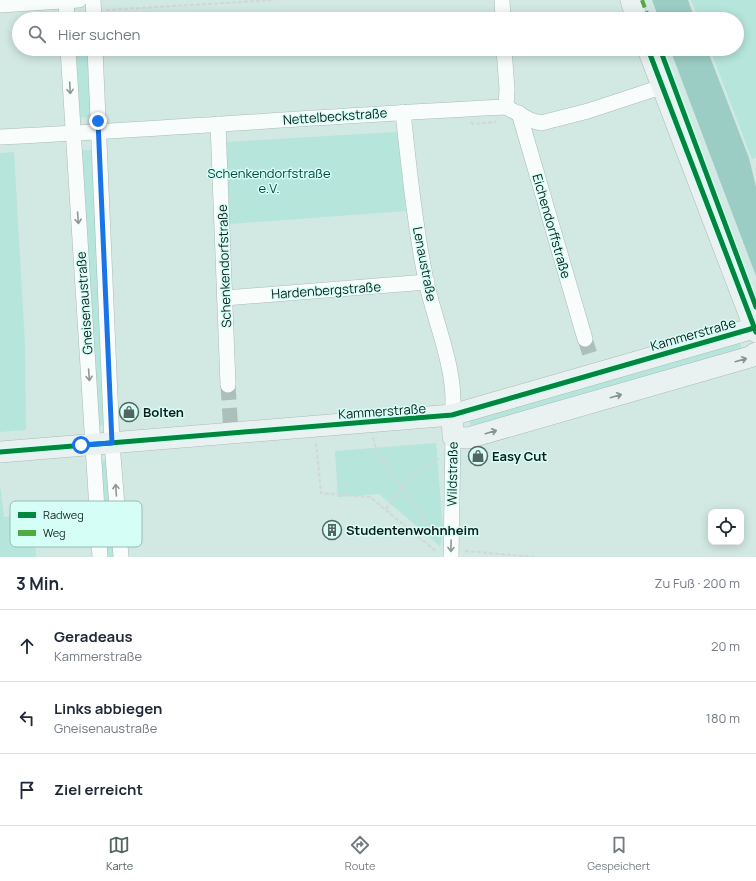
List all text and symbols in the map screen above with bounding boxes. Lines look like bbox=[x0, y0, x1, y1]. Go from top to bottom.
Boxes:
search box bbox=[12, 12, 744, 56]
icon: search bbox=[26, 23, 48, 45]
text: Hier suchen bbox=[58, 24, 140, 45]
one-way arrow bbox=[66, 81, 74, 94]
street label: Nettelbeckstraße bbox=[282, 103, 388, 129]
route end bbox=[89, 112, 107, 130]
park label: Schenkendorfstraße e.V. bbox=[207, 164, 331, 197]
street label: Eichendorffstraße bbox=[528, 172, 576, 281]
street label: Schenkendorfstraße bbox=[213, 204, 235, 328]
one-way arrow bbox=[75, 211, 82, 224]
street label: Lenaustraße bbox=[409, 225, 441, 303]
street label: Gneisenaustraße bbox=[71, 250, 97, 355]
street label: Hardenbergstraße bbox=[271, 277, 382, 303]
street label: Kammerstraße bbox=[648, 313, 738, 355]
one-way arrow bbox=[734, 356, 747, 363]
one-way arrow bbox=[85, 368, 92, 381]
one-way arrow bbox=[609, 392, 622, 399]
street label: Kammerstraße bbox=[337, 399, 427, 423]
shop icon: Bolten bbox=[118, 401, 140, 423]
place label: Bolten bbox=[143, 403, 184, 421]
one-way arrow bbox=[484, 427, 497, 435]
route start bbox=[72, 436, 90, 454]
street label: Wildstraße bbox=[442, 441, 462, 507]
shop icon: Easy Cut bbox=[467, 445, 489, 467]
place label: Easy Cut bbox=[492, 447, 547, 465]
one-way arrow bbox=[112, 484, 119, 497]
legend bbox=[10, 501, 142, 547]
text: Radweg bbox=[43, 507, 84, 522]
map controls bbox=[708, 509, 744, 545]
button: locate bbox=[708, 509, 744, 545]
building icon: Studentenwohnheim bbox=[321, 519, 343, 541]
place label: Studentenwohnheim bbox=[346, 521, 479, 539]
text: Weg bbox=[43, 525, 66, 540]
one-way arrow bbox=[447, 539, 455, 552]
text: 3 Min. bbox=[16, 572, 64, 595]
text: Zu Fuß · 200 m bbox=[655, 574, 740, 592]
text: Geradeaus bbox=[54, 626, 133, 647]
icon: ahead bbox=[16, 635, 38, 657]
text: 20 m bbox=[711, 637, 740, 655]
text: Kammerstraße bbox=[54, 647, 142, 665]
text: Links abbiegen bbox=[54, 698, 162, 719]
icon: left bbox=[16, 707, 38, 729]
text: 180 m bbox=[706, 709, 740, 727]
text: Gneisenaustraße bbox=[54, 719, 157, 737]
icon: arrive bbox=[16, 779, 38, 801]
text: Ziel erreicht bbox=[54, 779, 143, 800]
tab: Karte bbox=[106, 834, 133, 873]
tab: Route bbox=[345, 834, 375, 873]
tab: Gespeichert bbox=[587, 834, 650, 873]

